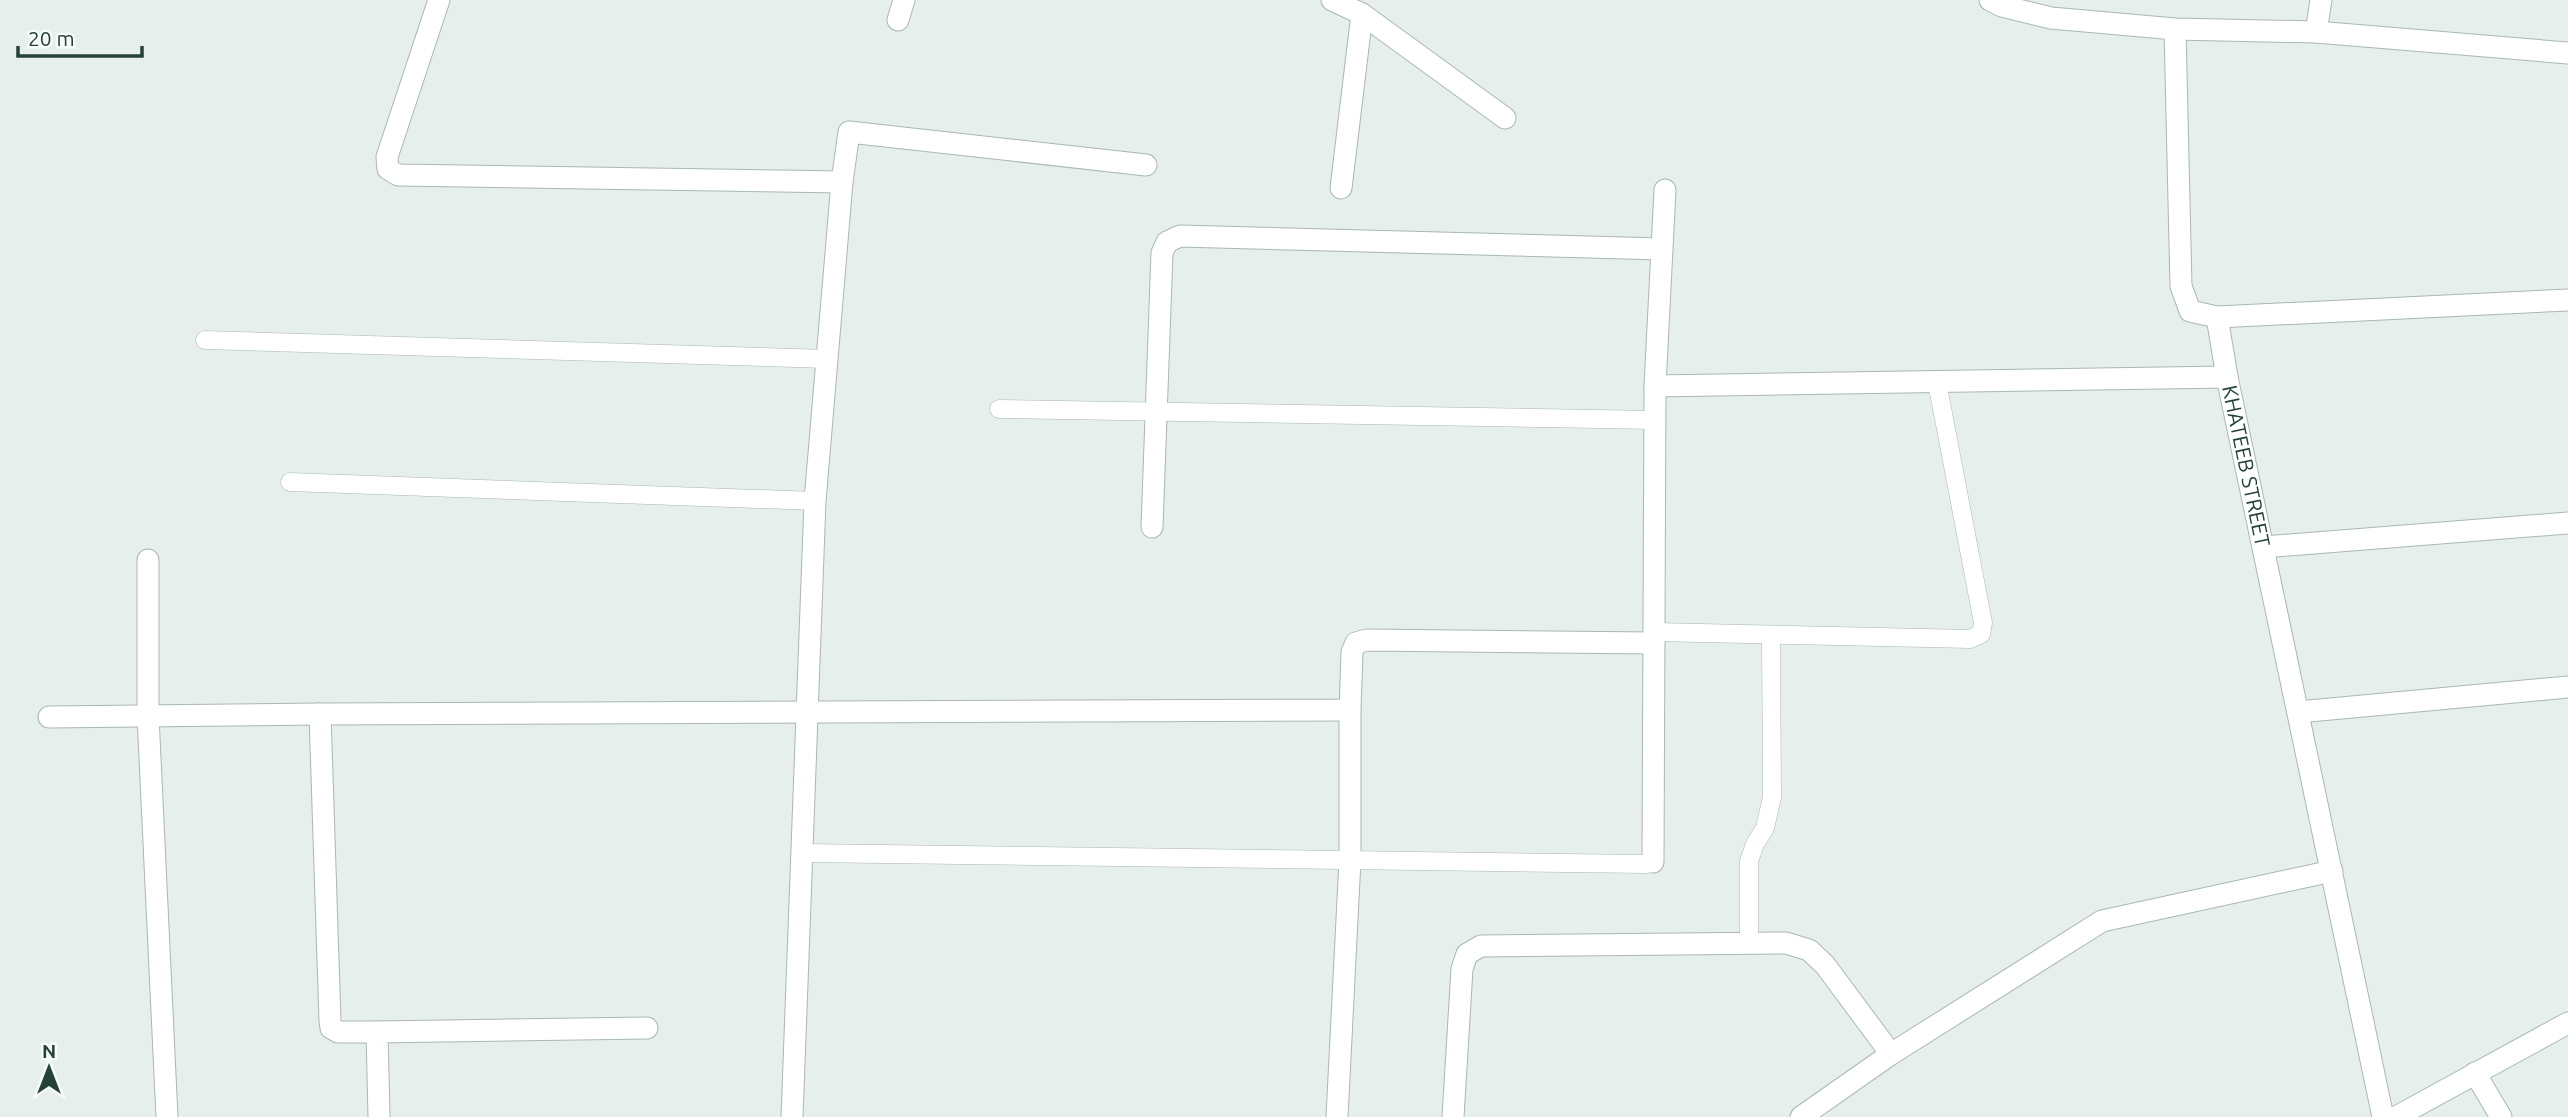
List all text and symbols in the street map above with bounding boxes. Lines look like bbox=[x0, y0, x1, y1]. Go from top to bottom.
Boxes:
scale bar bbox=[18, 14, 142, 58]
text: 20 m bbox=[28, 26, 75, 50]
street label: KHATEEB STREET bbox=[2218, 383, 2275, 549]
north arrow bbox=[14, 1033, 84, 1103]
text: N bbox=[42, 1040, 56, 1062]

